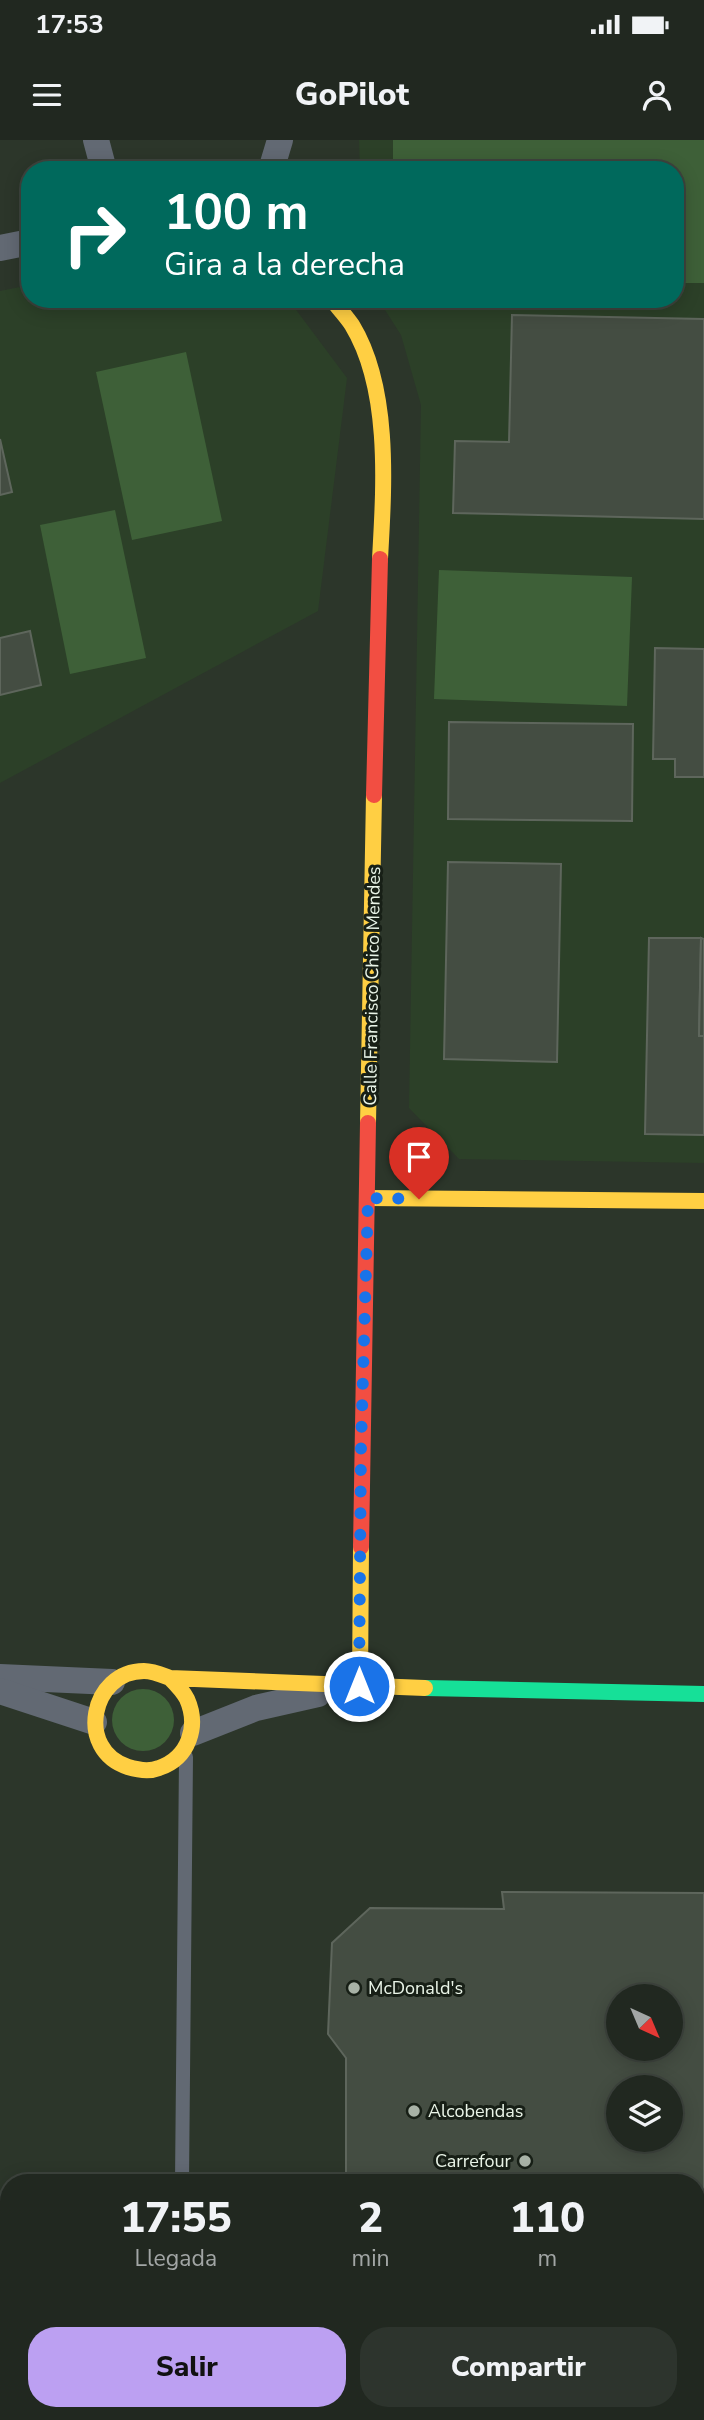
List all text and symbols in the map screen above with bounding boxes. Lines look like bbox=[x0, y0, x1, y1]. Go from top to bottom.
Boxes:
text: 17:53 bbox=[35, 7, 104, 42]
text: GoPilot bbox=[295, 73, 409, 116]
icon: menu bbox=[28, 76, 66, 114]
icon: person bbox=[638, 76, 676, 114]
text: 100 m bbox=[164, 179, 308, 246]
icon: right bbox=[49, 189, 140, 280]
text: Gira a la derecha bbox=[164, 243, 405, 286]
street label: Calle Francisco Chico Mendes bbox=[358, 866, 386, 1106]
pin bbox=[389, 1127, 449, 1199]
icon: arrive bbox=[400, 1138, 438, 1176]
position arrow bbox=[322, 1649, 396, 1723]
place label: McDonald's bbox=[368, 1976, 463, 2000]
marker: McDonald's bbox=[346, 1980, 362, 1996]
north arrow bbox=[606, 1984, 682, 2062]
map controls bbox=[606, 1984, 683, 2152]
button: layers bbox=[606, 2075, 683, 2152]
place label: Alcobendas bbox=[428, 2099, 524, 2123]
marker: Alcobendas bbox=[406, 2103, 422, 2119]
place label: Carrefour bbox=[435, 2149, 512, 2173]
marker: Carrefour bbox=[517, 2153, 533, 2169]
text: 17:55 bbox=[120, 2190, 232, 2247]
text: 2 bbox=[358, 2190, 383, 2247]
text: 110 bbox=[510, 2190, 585, 2247]
text: Llegada bbox=[134, 2243, 217, 2274]
text: min bbox=[352, 2243, 390, 2274]
text: m bbox=[537, 2243, 557, 2274]
button: Salir bbox=[28, 2327, 346, 2407]
button: Compartir bbox=[360, 2327, 677, 2407]

